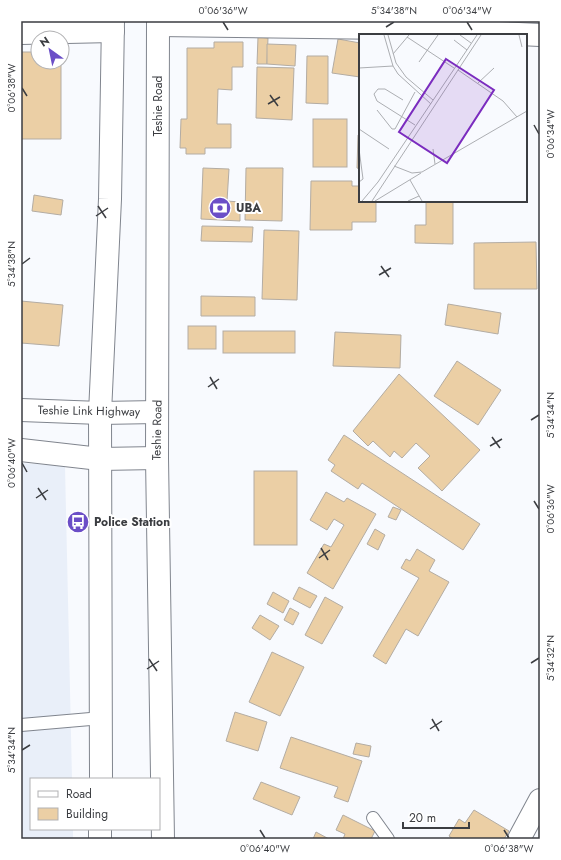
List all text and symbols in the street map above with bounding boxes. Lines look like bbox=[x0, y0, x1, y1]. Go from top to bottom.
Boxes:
text: 0°06'36"W bbox=[198, 3, 248, 18]
text: 5°34'38"N bbox=[371, 3, 417, 18]
text: 0°06'34"W bbox=[442, 3, 492, 18]
north arrow bbox=[30, 30, 70, 70]
text: N bbox=[37, 33, 53, 51]
inset map bbox=[359, 34, 527, 202]
text: 0°06'38"W bbox=[4, 63, 19, 112]
street label: Teshie Road bbox=[149, 76, 167, 136]
text: 0°06'34"W bbox=[543, 109, 558, 159]
bank icon: UBA bbox=[207, 195, 233, 221]
place label: UBA bbox=[236, 199, 261, 217]
text: 5°34'38"N bbox=[4, 241, 19, 287]
text: 5°34'34"N bbox=[543, 392, 558, 438]
street label: Teshie Road bbox=[147, 400, 167, 460]
street label: Teshie Link Highway bbox=[38, 401, 141, 421]
text: 0°06'40"W bbox=[4, 438, 19, 488]
text: 0°06'36"W bbox=[543, 484, 558, 534]
bus stop icon: Police Station bbox=[65, 509, 91, 535]
place label: Police Station bbox=[94, 513, 170, 531]
text: 5°34'32"N bbox=[543, 635, 558, 681]
text: 5°34'34"N bbox=[4, 727, 19, 773]
legend bbox=[30, 778, 160, 830]
text: Road bbox=[66, 785, 92, 803]
scale bar bbox=[403, 804, 469, 830]
text: Building bbox=[66, 805, 108, 823]
text: 20 m bbox=[409, 809, 436, 827]
text: 0°06'40"W bbox=[240, 841, 290, 856]
text: 0°06'38"W bbox=[485, 841, 534, 856]

